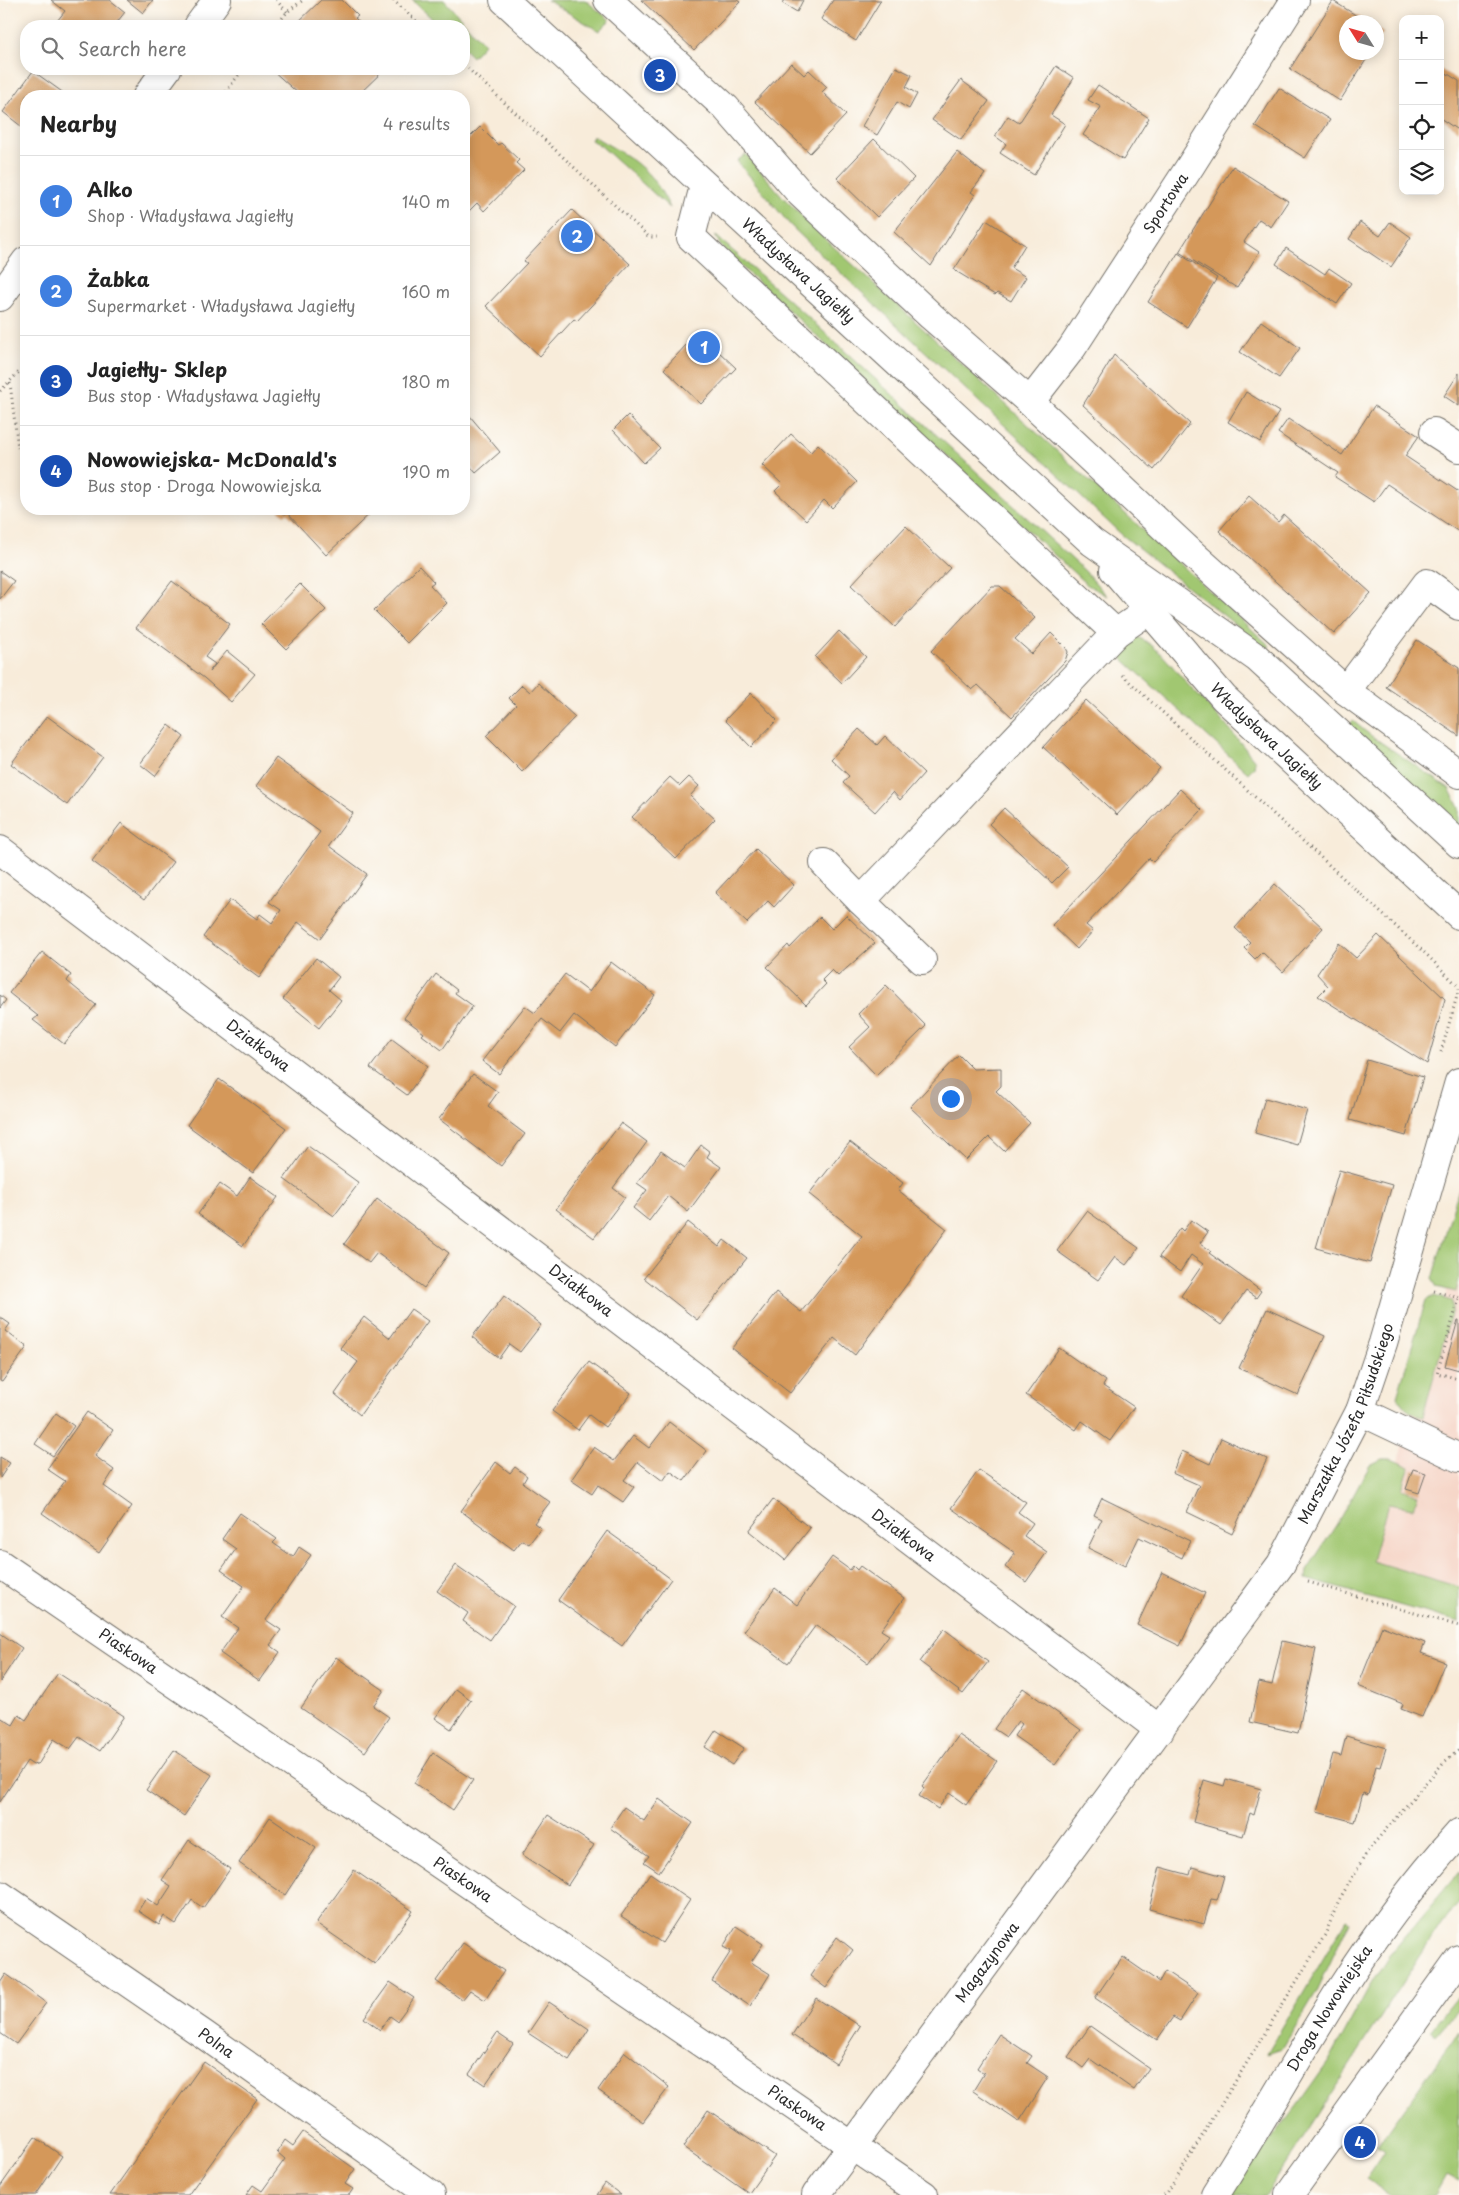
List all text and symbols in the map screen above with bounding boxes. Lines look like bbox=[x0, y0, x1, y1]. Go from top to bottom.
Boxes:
north arrow bbox=[1339, 15, 1384, 60]
map controls bbox=[1399, 15, 1444, 195]
button: + bbox=[1399, 15, 1444, 60]
search box bbox=[20, 20, 470, 75]
icon: search bbox=[38, 34, 66, 62]
text: Search here bbox=[78, 34, 187, 62]
pin: 3 bbox=[644, 56, 676, 94]
button: − bbox=[1399, 60, 1444, 105]
button: locate bbox=[1399, 105, 1444, 150]
text: Nearby bbox=[40, 107, 117, 139]
text: 4 results bbox=[383, 111, 450, 135]
button: layers bbox=[1399, 150, 1444, 195]
street label: Sportowa bbox=[1137, 167, 1193, 237]
text: Alko bbox=[87, 175, 133, 203]
text: 1 bbox=[52, 189, 60, 213]
text: 140 m bbox=[402, 189, 450, 213]
text: Shop · Władysława Jagiełły bbox=[87, 203, 294, 227]
street label: Władysława Jagiełły bbox=[737, 212, 861, 328]
pin: 2 bbox=[561, 217, 593, 255]
text: Żabka bbox=[87, 265, 150, 293]
text: 2 bbox=[50, 279, 62, 303]
text: 160 m bbox=[402, 279, 450, 303]
text: Supermarket · Władysława Jagiełły bbox=[87, 293, 356, 317]
pin: 1 bbox=[688, 328, 720, 366]
text: Jagiełły- Sklep bbox=[87, 355, 227, 383]
text: 3 bbox=[51, 369, 61, 393]
text: 180 m bbox=[402, 369, 450, 393]
text: Bus stop · Władysława Jagiełły bbox=[87, 383, 321, 407]
text: Nowowiejska- McDonald's bbox=[87, 445, 337, 473]
text: 4 bbox=[51, 459, 61, 483]
text: 190 m bbox=[402, 459, 450, 483]
text: Bus stop · Droga Nowowiejska bbox=[87, 473, 321, 497]
street label: Władysława Jagiełły bbox=[1206, 677, 1329, 794]
street label: Działkowa bbox=[222, 1013, 296, 1077]
your location bbox=[938, 1086, 964, 1112]
street label: Działkowa bbox=[545, 1258, 619, 1322]
street label: Marszałka Józefa Piłsudskiego bbox=[1291, 1320, 1398, 1528]
street label: Działkowa bbox=[867, 1502, 942, 1566]
street label: Piaskowa bbox=[95, 1622, 164, 1679]
street label: Piaskowa bbox=[429, 1850, 498, 1907]
street label: Magazynowa bbox=[949, 1916, 1024, 2007]
street label: Droga Nowowiejska bbox=[1280, 1939, 1377, 2075]
street label: Polna bbox=[194, 2021, 240, 2063]
street label: Piaskowa bbox=[763, 2078, 833, 2136]
pin: 4 bbox=[1344, 2123, 1376, 2161]

